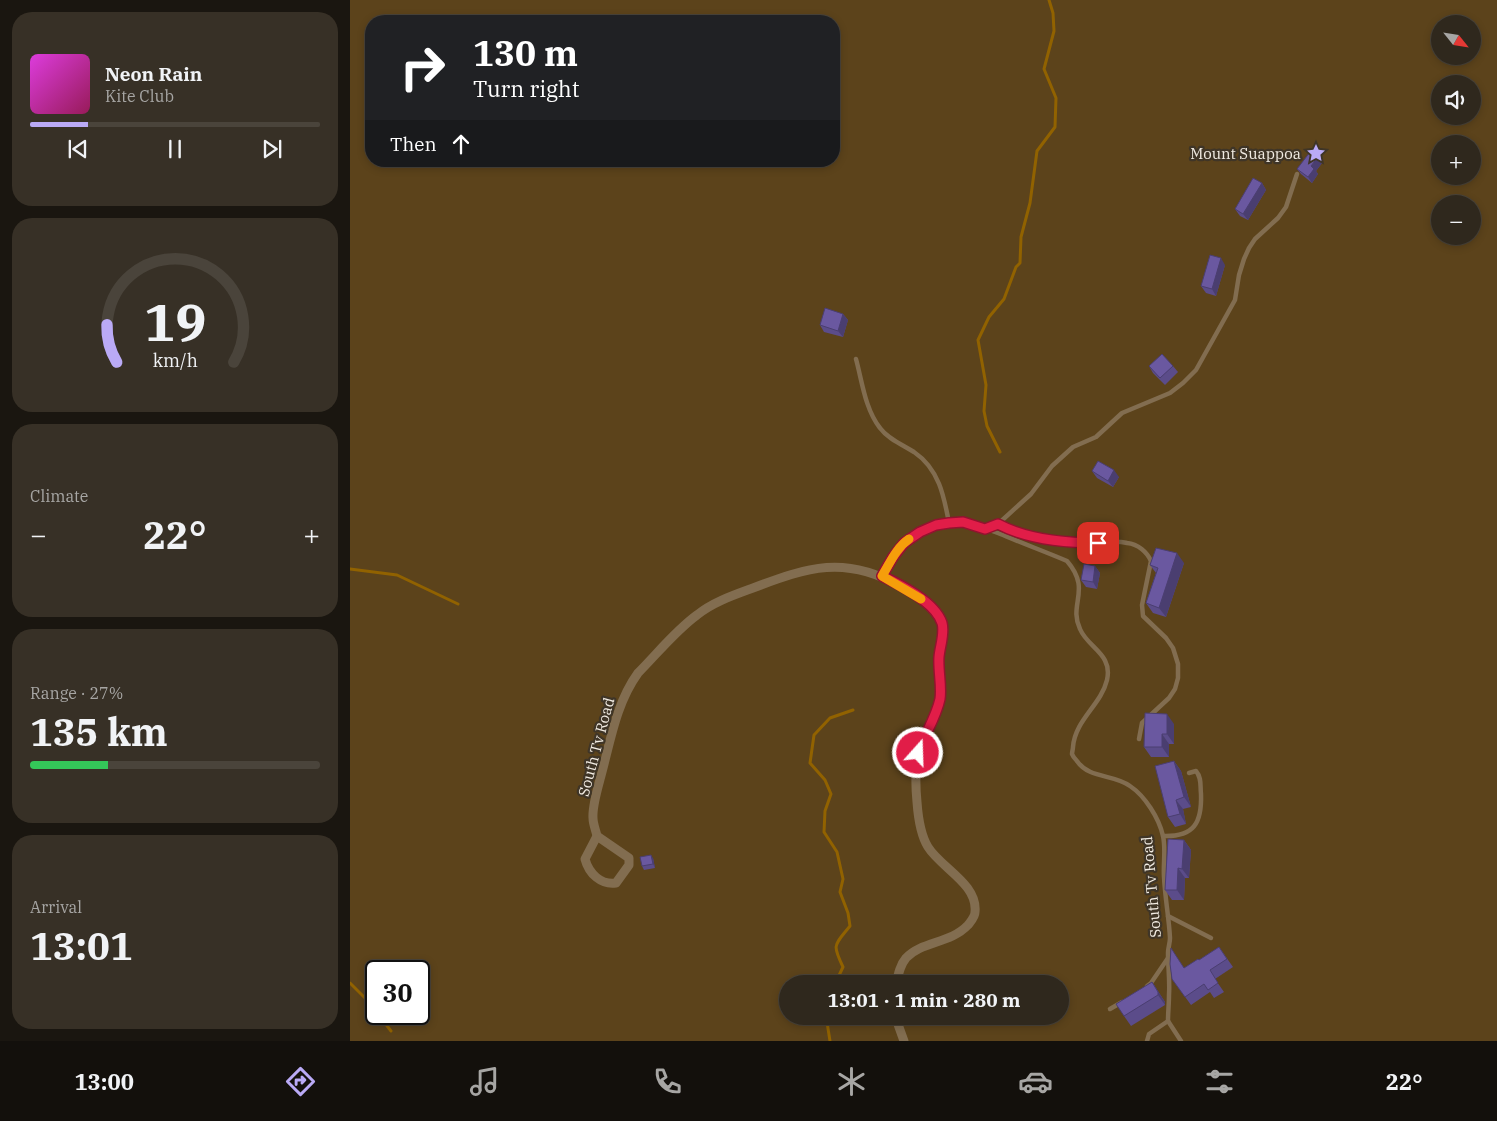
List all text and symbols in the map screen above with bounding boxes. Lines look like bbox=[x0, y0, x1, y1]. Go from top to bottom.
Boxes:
north arrow bbox=[1431, 15, 1481, 65]
map controls bbox=[1431, 15, 1481, 245]
text: 130 m bbox=[473, 30, 578, 76]
icon: right bbox=[390, 35, 455, 100]
text: Neon Rain bbox=[105, 62, 202, 86]
text: Turn right bbox=[473, 74, 580, 103]
button: sound bbox=[1431, 75, 1481, 125]
text: Kite Club bbox=[105, 86, 174, 106]
icon: ahead bbox=[447, 130, 475, 158]
text: Then bbox=[390, 132, 437, 156]
icon: previous bbox=[64, 135, 92, 163]
icon: pause bbox=[161, 135, 189, 163]
icon: next bbox=[258, 135, 286, 163]
button: + bbox=[1431, 135, 1481, 185]
place icon: Mount Suappoa bbox=[1305, 142, 1327, 164]
place label: Mount Suappoa bbox=[1190, 144, 1301, 163]
button: − bbox=[1431, 195, 1481, 245]
text: 19 bbox=[144, 288, 206, 355]
text: km/h bbox=[152, 349, 198, 372]
text: Climate bbox=[30, 486, 88, 506]
text: 22° bbox=[143, 510, 207, 559]
text: − bbox=[30, 516, 47, 553]
text: + bbox=[303, 516, 320, 553]
pin bbox=[1077, 522, 1119, 564]
icon: arrive bbox=[1084, 529, 1112, 557]
text: Range · 27% bbox=[30, 683, 123, 703]
street label: South Tv Road bbox=[574, 695, 618, 799]
text: 135 km bbox=[30, 707, 168, 756]
position arrow bbox=[891, 726, 943, 778]
street label: South Tv Road bbox=[1137, 835, 1165, 939]
text: Arrival bbox=[30, 897, 82, 917]
text: 13:01 bbox=[30, 921, 133, 970]
speed limit sign: 30 bbox=[365, 960, 430, 1025]
text: 13:01 · 1 min · 280 m bbox=[828, 988, 1020, 1012]
icon: directions bbox=[283, 1064, 318, 1099]
icon: music bbox=[467, 1064, 502, 1099]
icon: phone bbox=[650, 1064, 685, 1099]
icon: climate bbox=[834, 1064, 869, 1099]
icon: car bbox=[1018, 1064, 1053, 1099]
icon: filters bbox=[1202, 1064, 1237, 1099]
text: 13:00 bbox=[74, 1067, 134, 1096]
text: 22° bbox=[1386, 1067, 1423, 1096]

